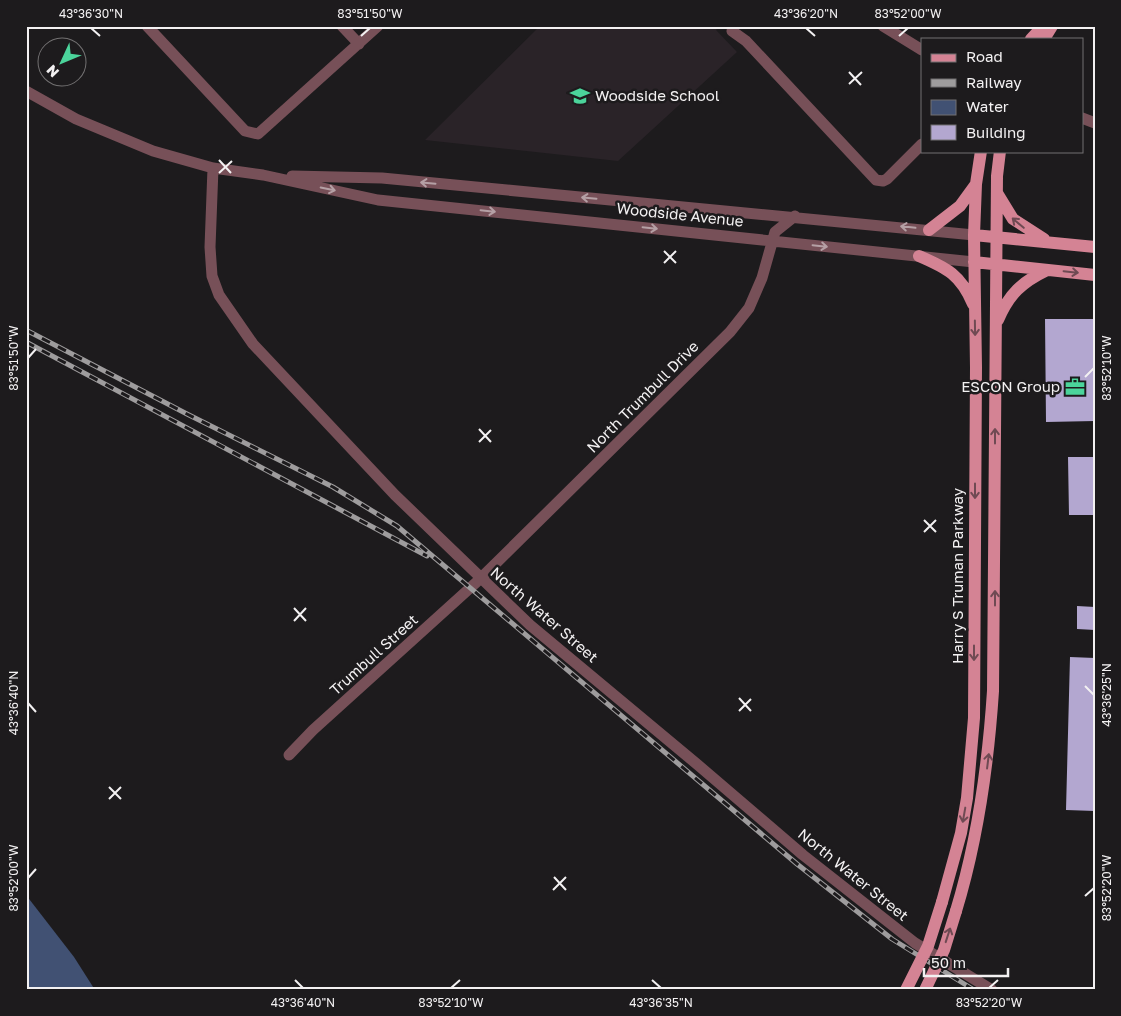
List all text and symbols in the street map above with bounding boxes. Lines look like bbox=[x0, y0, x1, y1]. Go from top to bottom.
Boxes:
text: 43°36'30"N bbox=[59, 6, 123, 21]
text: 83°51'50"W bbox=[337, 6, 403, 21]
text: 43°36'20"N bbox=[774, 6, 838, 21]
text: 83°52'00"W bbox=[875, 6, 942, 21]
north arrow bbox=[38, 38, 88, 88]
legend bbox=[921, 38, 1084, 152]
text: Road bbox=[966, 47, 1003, 65]
text: N bbox=[42, 62, 62, 81]
text: Railway bbox=[966, 73, 1022, 91]
school or university icon: Woodside School bbox=[569, 85, 591, 107]
place label: Woodside School bbox=[595, 86, 720, 104]
text: Water bbox=[966, 97, 1009, 115]
text: Building bbox=[966, 123, 1026, 141]
one-way arrow bbox=[420, 178, 436, 187]
one-way arrow bbox=[319, 185, 335, 194]
one-way arrow bbox=[582, 193, 598, 203]
street label: Woodside Avenue bbox=[616, 198, 745, 230]
one-way arrow bbox=[480, 206, 496, 215]
one-way arrow bbox=[1012, 217, 1025, 228]
one-way arrow bbox=[900, 222, 916, 232]
one-way arrow bbox=[642, 223, 658, 233]
one-way arrow bbox=[812, 241, 828, 251]
one-way arrow bbox=[1063, 267, 1079, 277]
one-way arrow bbox=[970, 320, 980, 336]
text: 83°51'50"W bbox=[6, 325, 21, 391]
text: 83°52'10"W bbox=[1099, 335, 1114, 401]
street label: North Trumbull Drive bbox=[583, 337, 702, 456]
office icon: ESCON Group bbox=[1064, 376, 1086, 398]
place label: ESCON Group bbox=[961, 377, 1060, 395]
one-way arrow bbox=[990, 428, 1000, 444]
one-way arrow bbox=[970, 482, 980, 499]
street label: Harry S Truman Parkway bbox=[948, 487, 966, 664]
street label: North Water Street bbox=[487, 563, 602, 666]
one-way arrow bbox=[990, 591, 1000, 607]
street label: Trumbull Street bbox=[326, 610, 421, 698]
one-way arrow bbox=[969, 645, 979, 661]
text: 43°36'25"N bbox=[1099, 663, 1114, 727]
text: 43°36'40"N bbox=[6, 671, 21, 735]
one-way arrow bbox=[983, 753, 993, 769]
one-way arrow bbox=[959, 807, 969, 823]
street label: North Water Street bbox=[795, 824, 912, 924]
text: 83°52'00"W bbox=[6, 844, 21, 911]
text: 83°52'20"W bbox=[1099, 854, 1114, 921]
one-way arrow bbox=[944, 927, 954, 943]
scale bar bbox=[924, 946, 1007, 978]
text: 50 m bbox=[931, 953, 966, 971]
text: 43°36'40"N bbox=[271, 995, 335, 1010]
text: 83°52'10"W bbox=[418, 995, 484, 1010]
text: 43°36'35"N bbox=[629, 995, 693, 1010]
text: 83°52'20"W bbox=[956, 995, 1023, 1010]

